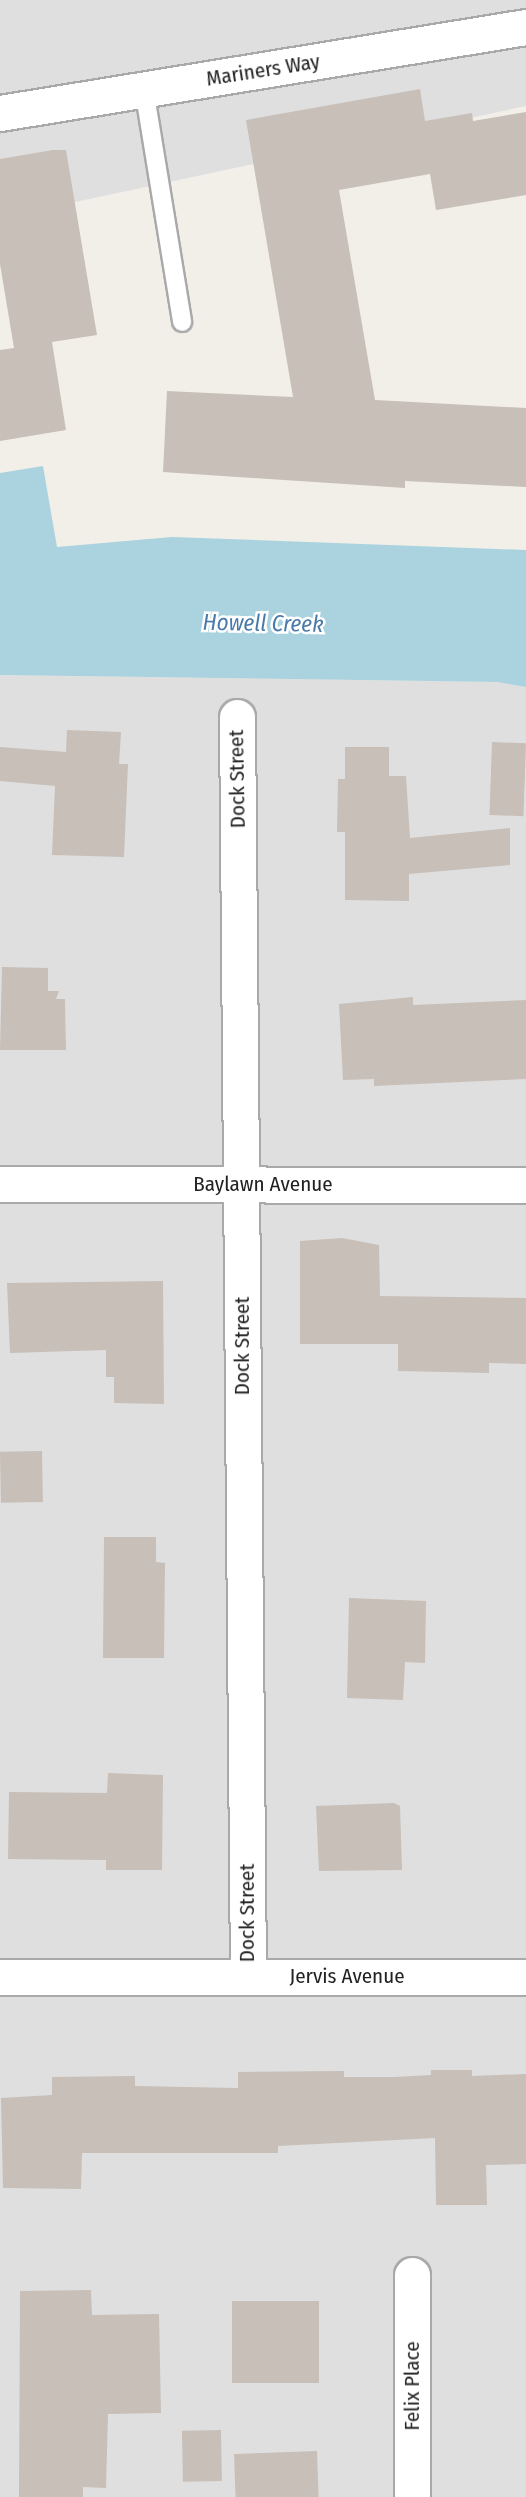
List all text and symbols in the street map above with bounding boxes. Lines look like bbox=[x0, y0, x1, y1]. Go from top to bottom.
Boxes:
street label: Mariners Way bbox=[204, 49, 322, 91]
water label: Howell Creek bbox=[202, 608, 324, 638]
street label: Dock Street bbox=[224, 729, 250, 829]
street label: Baylawn Avenue bbox=[193, 1171, 333, 1197]
street label: Dock Street bbox=[229, 1297, 255, 1395]
street label: Dock Street bbox=[234, 1864, 260, 1962]
street label: Jervis Avenue bbox=[289, 1963, 405, 1989]
street label: Felix Place bbox=[399, 2341, 425, 2431]

